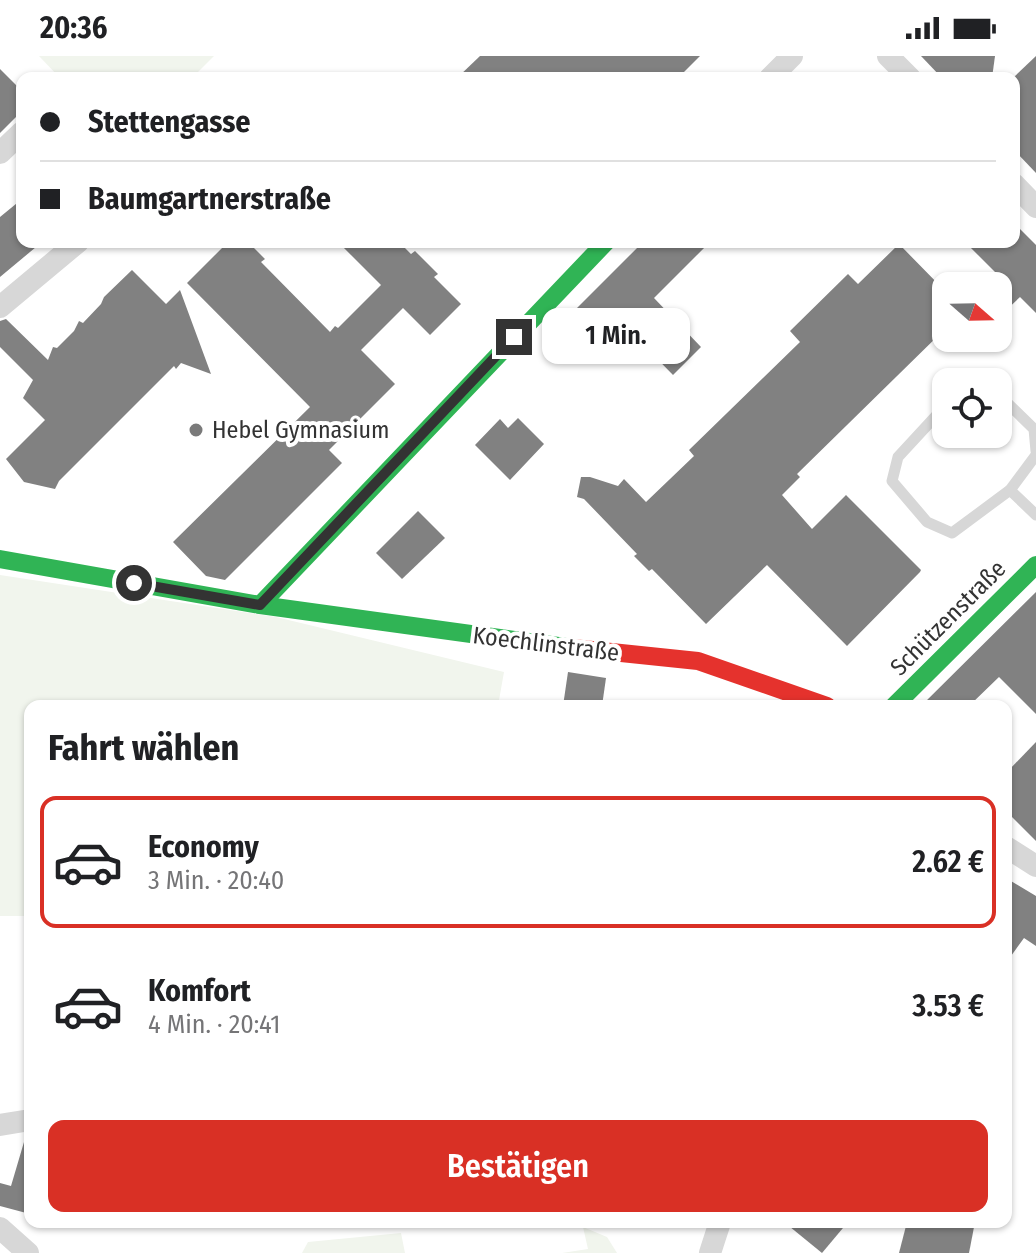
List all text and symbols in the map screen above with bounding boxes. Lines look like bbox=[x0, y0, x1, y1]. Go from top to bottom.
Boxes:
text: 20:36 bbox=[40, 10, 108, 46]
text: Stettengasse bbox=[88, 104, 251, 140]
text: Baumgartnerstraße bbox=[88, 181, 331, 217]
north arrow bbox=[932, 272, 1012, 352]
map controls bbox=[932, 272, 1012, 448]
callout: 1 Min. bbox=[542, 309, 690, 365]
route end bbox=[496, 319, 532, 355]
text: 1 Min. bbox=[585, 320, 647, 351]
button: locate bbox=[932, 368, 1012, 448]
place label: Hebel Gymnasium bbox=[212, 416, 389, 444]
marker: Hebel Gymnasium bbox=[187, 421, 205, 439]
street label: Schützenstraße bbox=[885, 555, 1011, 681]
route start bbox=[116, 565, 152, 601]
street label: Koechlinstraße bbox=[471, 621, 621, 667]
text: Fahrt wählen bbox=[48, 726, 239, 770]
icon: car bbox=[52, 826, 124, 898]
text: Economy bbox=[148, 829, 259, 865]
text: 2.62 € bbox=[912, 844, 984, 880]
text: 3 Min. · 20:40 bbox=[148, 865, 284, 896]
icon: car bbox=[52, 970, 124, 1042]
text: Komfort bbox=[148, 973, 251, 1009]
text: 3.53 € bbox=[912, 988, 984, 1024]
text: 4 Min. · 20:41 bbox=[148, 1009, 280, 1040]
button: Bestätigen bbox=[48, 1120, 988, 1212]

